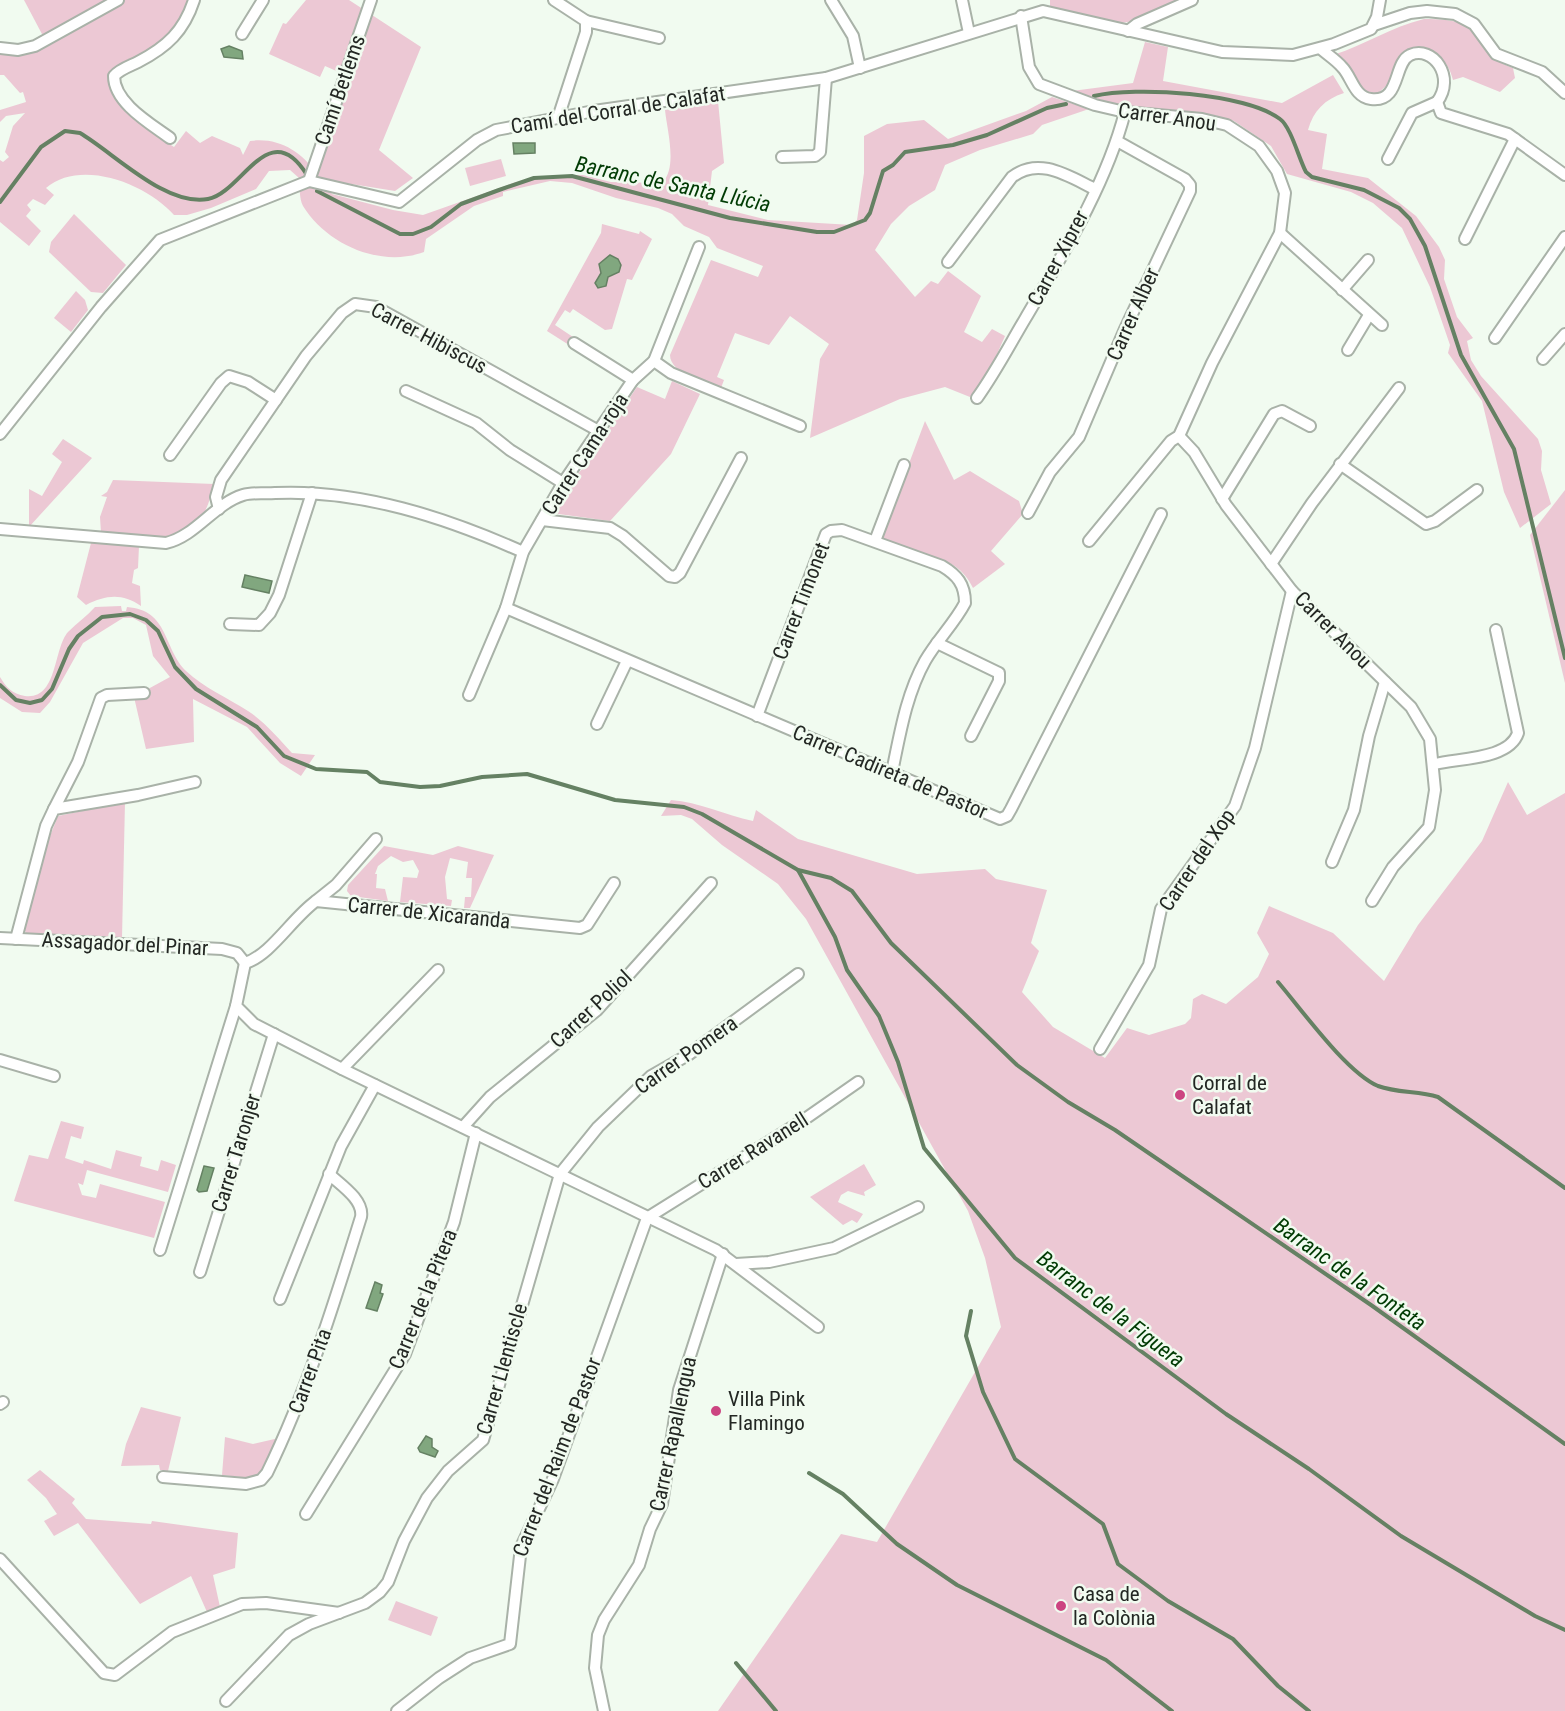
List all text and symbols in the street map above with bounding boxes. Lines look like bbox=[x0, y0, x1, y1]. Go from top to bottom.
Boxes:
street label: Camí Betlems bbox=[310, 32, 370, 148]
street label: Camí del Corral de Calafat bbox=[509, 81, 727, 139]
street label: Carrer Anou bbox=[1117, 98, 1217, 136]
water label: Barranc de Santa Llúcia bbox=[573, 151, 773, 217]
street label: Carrer Xiprer bbox=[1023, 206, 1093, 310]
street label: Carrer Alber bbox=[1102, 264, 1164, 364]
street label: Carrer Hibiscus bbox=[367, 297, 491, 379]
street label: Carrer Cama-roja bbox=[537, 389, 633, 519]
street label: Carrer Timonet bbox=[768, 539, 834, 663]
street label: Carrer Anou bbox=[1290, 587, 1376, 673]
street label: Carrer Cadireta de Pastor bbox=[789, 720, 991, 824]
street label: Carrer del Xop bbox=[1154, 804, 1240, 916]
street label: Carrer de Xicaranda bbox=[346, 893, 512, 933]
street label: Assagador del Pinar bbox=[41, 928, 209, 960]
street label: Carrer Poliol bbox=[545, 965, 637, 1053]
street label: Carrer Pomera bbox=[630, 1011, 742, 1099]
place label: Corral de Calafat bbox=[1192, 1071, 1267, 1119]
marker: Corral de Calafat bbox=[1173, 1088, 1187, 1102]
street label: Carrer Taronjer bbox=[207, 1091, 265, 1215]
street label: Carrer Ravanell bbox=[694, 1108, 812, 1194]
water label: Barranc de la Fonteta bbox=[1269, 1212, 1431, 1336]
street label: Carrer de la Pitera bbox=[384, 1225, 462, 1373]
water label: Barranc de la Figuera bbox=[1032, 1245, 1190, 1373]
street label: Carrer Llentiscle bbox=[472, 1300, 532, 1437]
street label: Carrer Pita bbox=[284, 1325, 336, 1417]
street label: Carrer del Raim de Pastor bbox=[508, 1354, 606, 1560]
street label: Carrer Rapallengua bbox=[645, 1354, 701, 1514]
place label: Villa Pink Flamingo bbox=[728, 1387, 806, 1435]
marker: Villa Pink Flamingo bbox=[709, 1404, 723, 1418]
place label: Casa de la Colònia bbox=[1073, 1582, 1156, 1630]
marker: Casa de la Colònia bbox=[1054, 1599, 1068, 1613]

